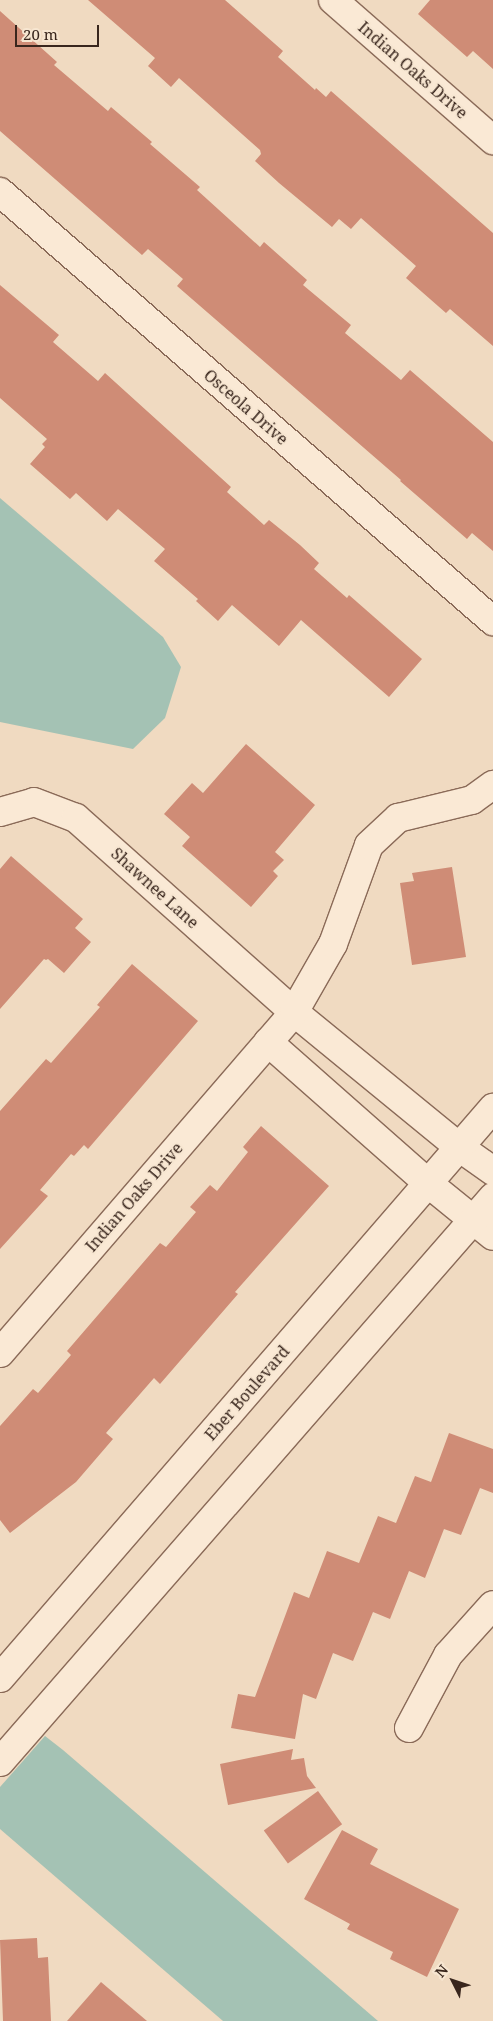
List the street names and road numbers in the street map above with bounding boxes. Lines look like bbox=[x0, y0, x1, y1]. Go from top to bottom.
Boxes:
street label: Indian Oaks Drive bbox=[354, 17, 472, 123]
street label: Osceola Drive bbox=[200, 365, 292, 449]
street label: Shawnee Lane bbox=[107, 844, 203, 932]
street label: Indian Oaks Drive bbox=[81, 1138, 187, 1256]
street label: Eber Boulevard bbox=[201, 1342, 293, 1444]

